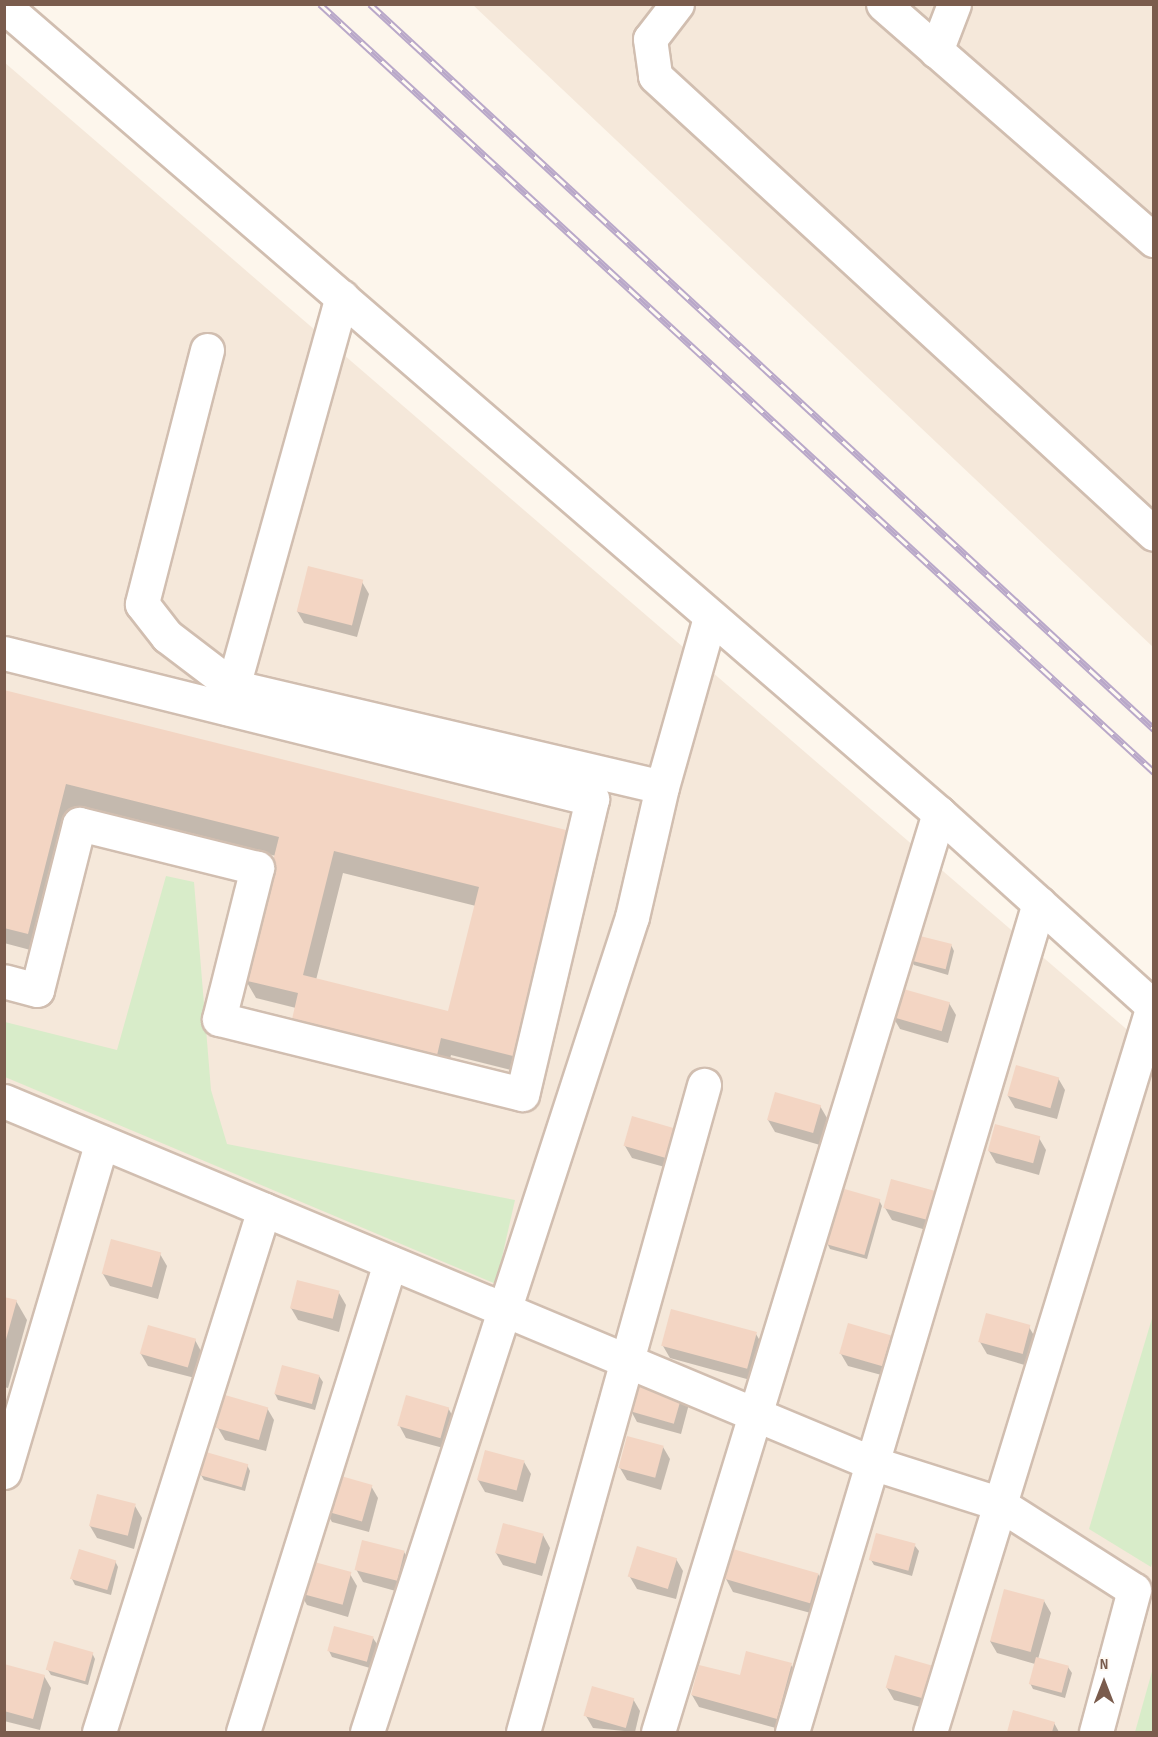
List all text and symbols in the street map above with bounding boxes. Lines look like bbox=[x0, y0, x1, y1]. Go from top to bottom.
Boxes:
north arrow bbox=[1074, 1653, 1134, 1713]
text: N bbox=[1100, 1655, 1108, 1674]

